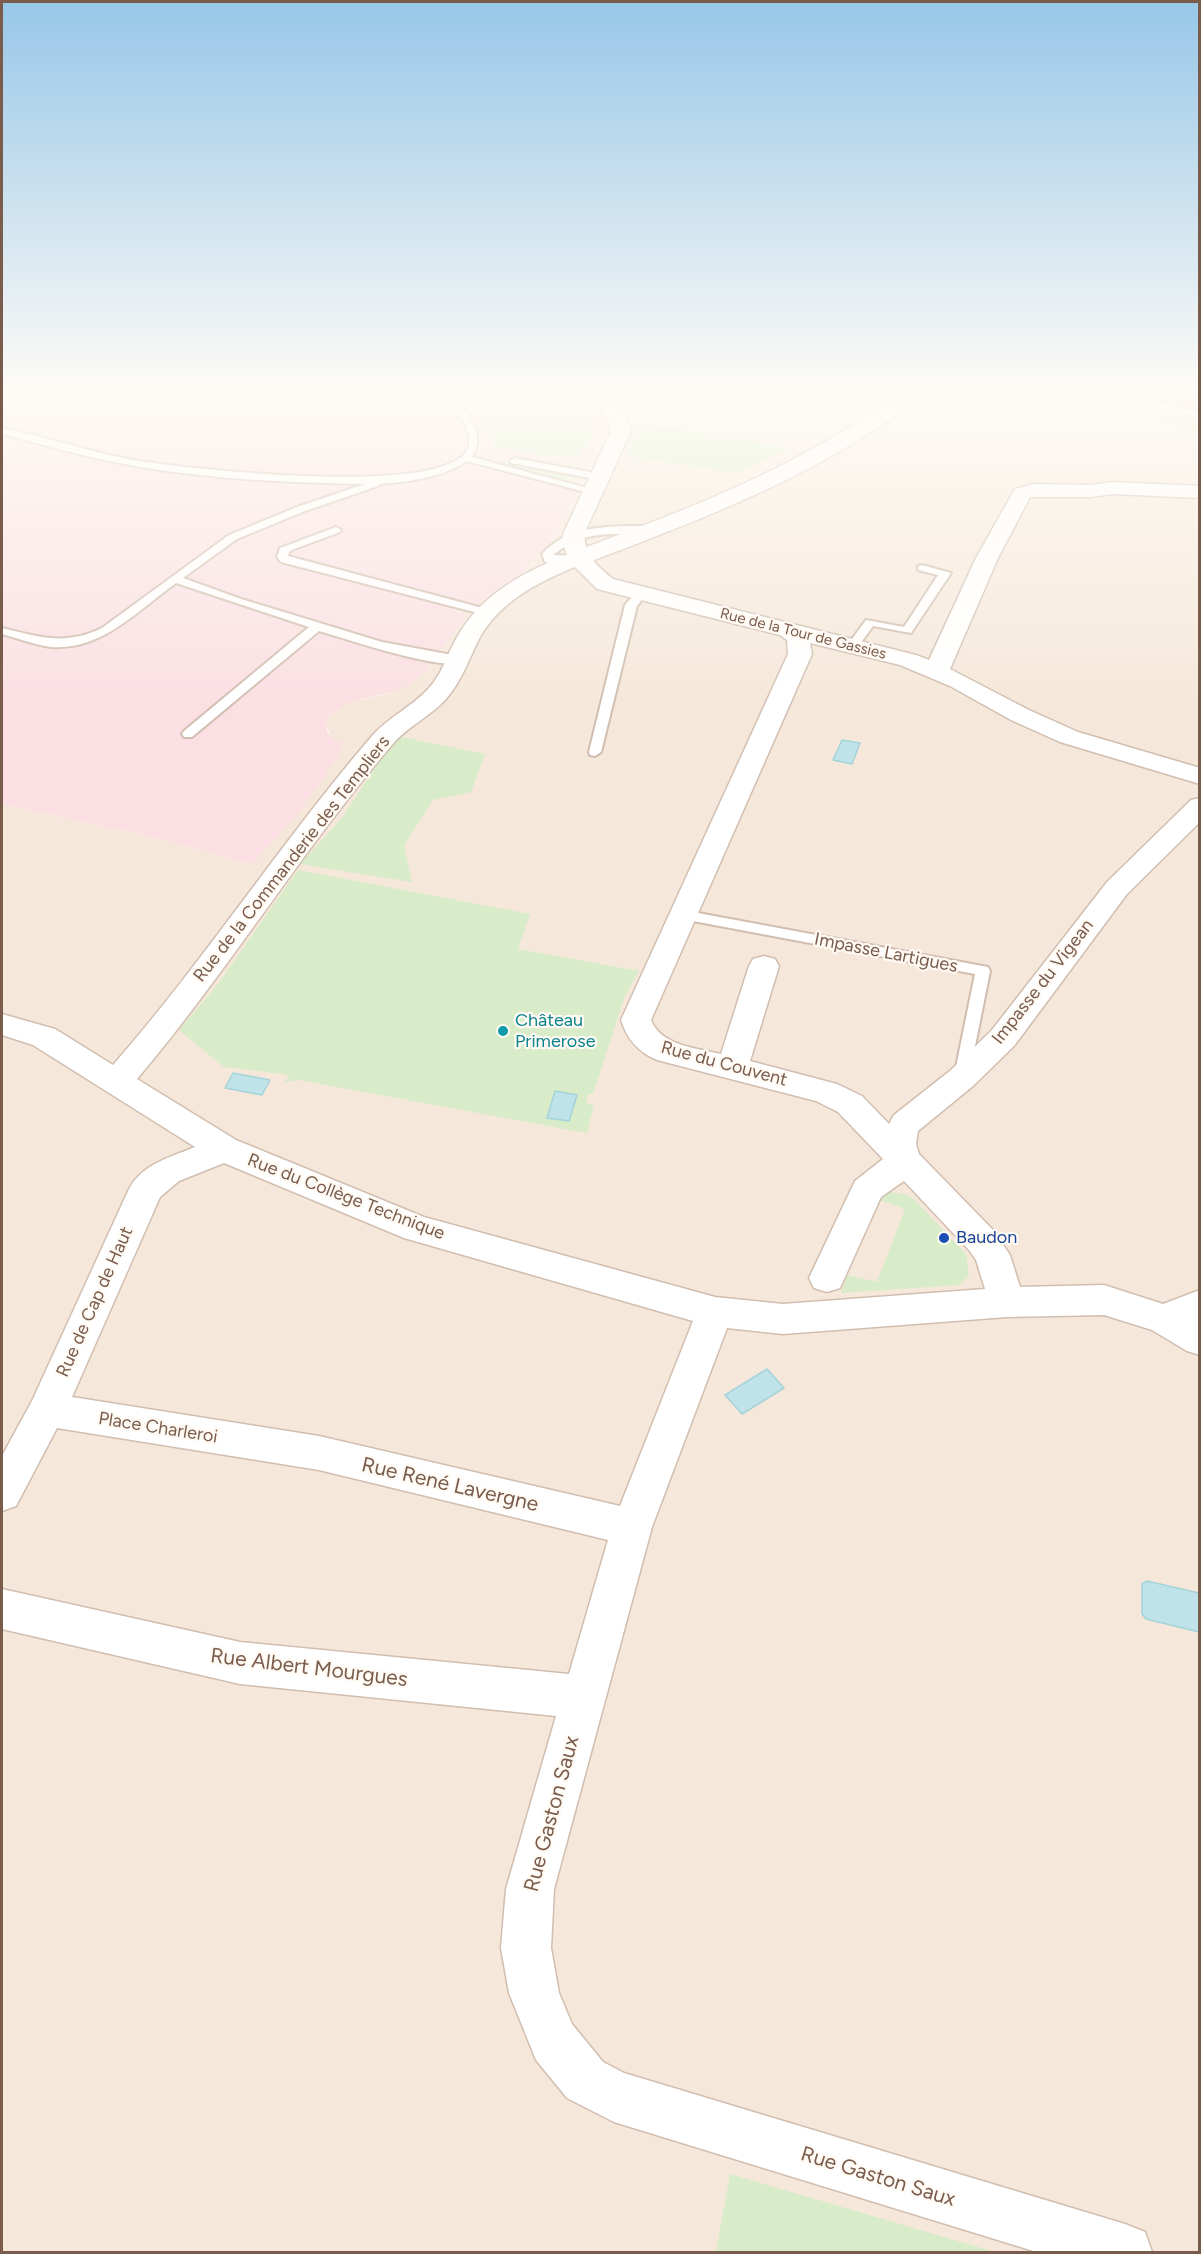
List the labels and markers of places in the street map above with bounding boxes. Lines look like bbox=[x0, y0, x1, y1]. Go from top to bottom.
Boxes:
place label: Château Primerose bbox=[515, 1010, 595, 1052]
marker: Château Primerose bbox=[496, 1024, 510, 1038]
place label: Baudon bbox=[956, 1227, 1017, 1249]
marker: Baudon bbox=[937, 1231, 951, 1245]

